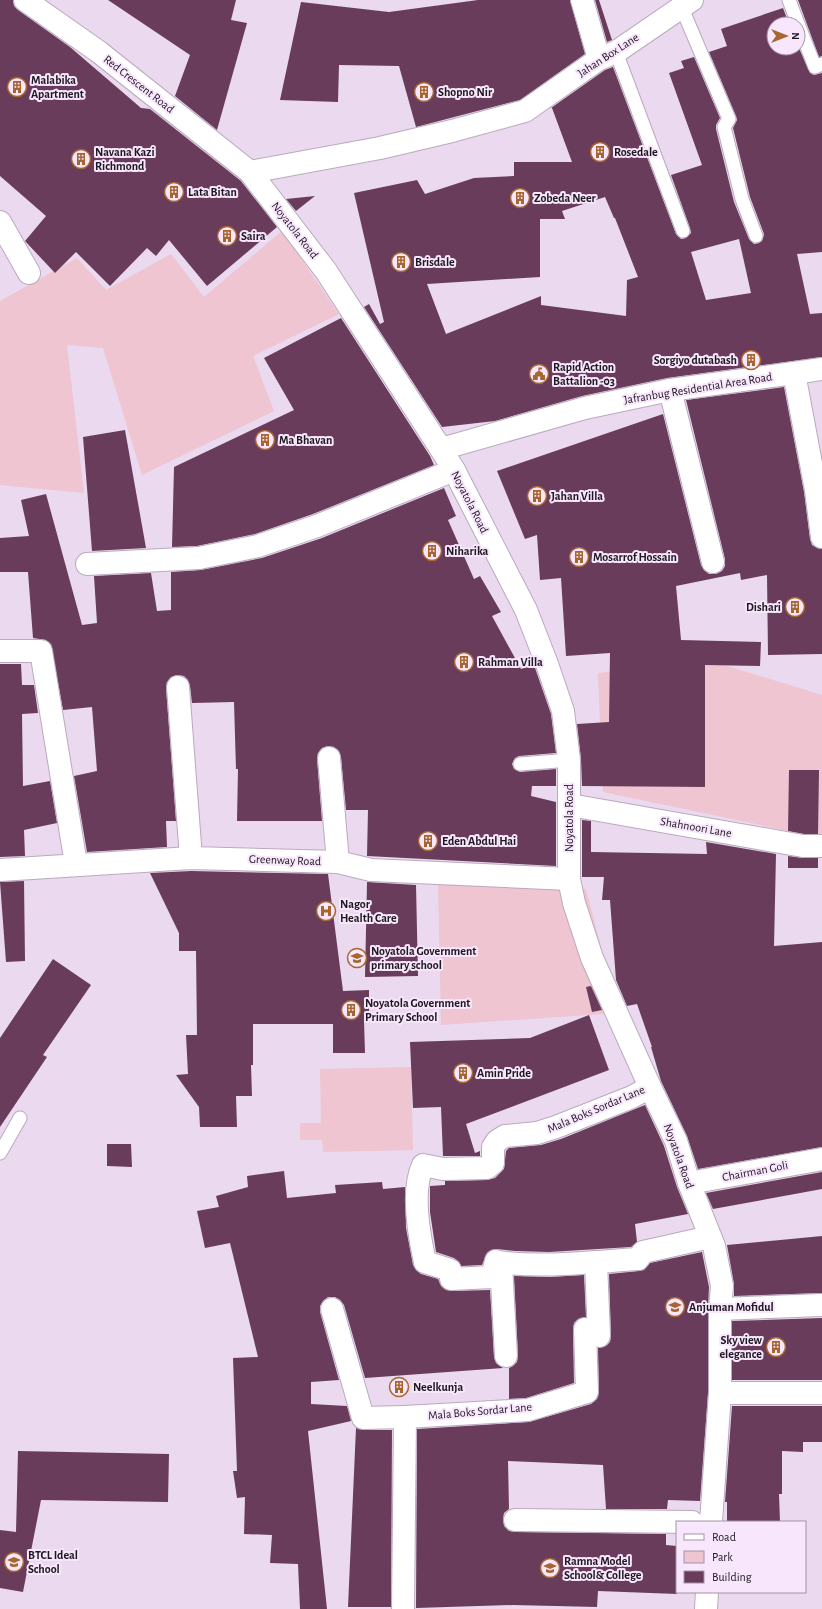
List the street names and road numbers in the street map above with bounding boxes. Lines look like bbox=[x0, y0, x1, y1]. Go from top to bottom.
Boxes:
street label: Jahan Box Lane bbox=[575, 31, 641, 79]
street label: Red Crescent Road bbox=[101, 53, 177, 115]
street label: Noyatola Road bbox=[269, 199, 321, 261]
street label: Jafranbug Residential Area Road bbox=[623, 370, 773, 406]
street label: Noyatola Road bbox=[448, 469, 491, 536]
street label: Noyatola Road bbox=[563, 784, 576, 852]
street label: Shahnoori Lane bbox=[659, 815, 733, 839]
street label: Greenway Road bbox=[249, 853, 321, 868]
street label: Mala Boks Sordar Lane bbox=[546, 1083, 646, 1135]
street label: Noyatola Road bbox=[661, 1122, 696, 1190]
street label: Chairman Goli bbox=[721, 1159, 789, 1183]
street label: Mala Boks Sordar Lane bbox=[428, 1400, 532, 1422]

